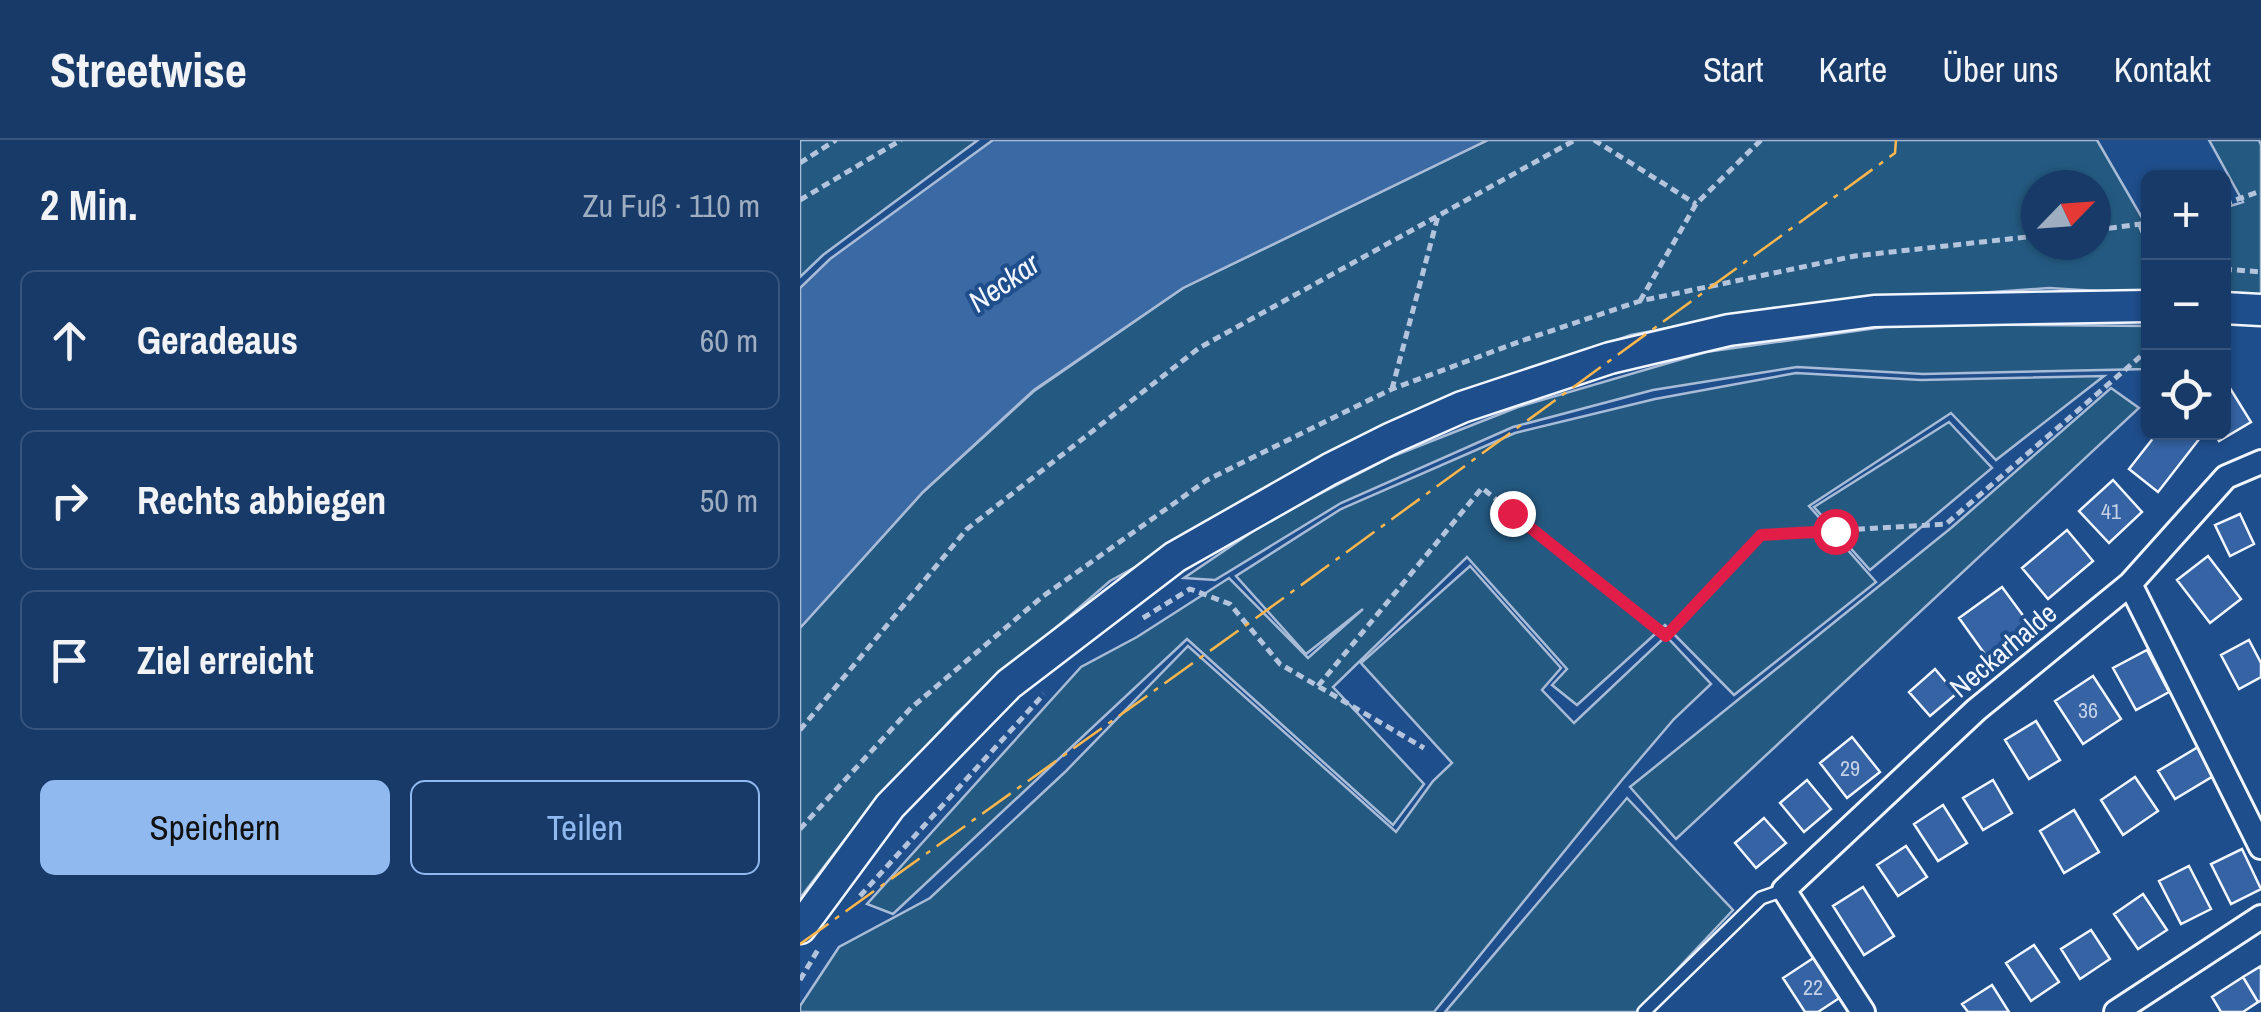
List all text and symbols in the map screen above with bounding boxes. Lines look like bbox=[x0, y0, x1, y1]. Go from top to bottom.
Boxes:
text: Streetwise bbox=[50, 37, 247, 102]
text: Start bbox=[1703, 46, 1764, 93]
text: Karte bbox=[1819, 46, 1887, 93]
text: Über uns bbox=[1942, 46, 2059, 93]
text: Kontakt bbox=[2114, 46, 2211, 93]
north arrow bbox=[2021, 170, 2111, 260]
map controls bbox=[2141, 170, 2231, 440]
button: + bbox=[2141, 170, 2231, 260]
text: 2 Min. bbox=[40, 177, 138, 233]
text: Zu Fuß · 110 m bbox=[583, 184, 760, 227]
water label: Neckar bbox=[960, 243, 1047, 321]
button: − bbox=[2141, 260, 2231, 350]
icon: ahead bbox=[42, 313, 97, 368]
text: Geradeaus bbox=[137, 315, 298, 366]
text: 60 m bbox=[700, 319, 758, 362]
button: locate bbox=[2141, 350, 2231, 440]
icon: right bbox=[42, 473, 97, 528]
text: Rechts abbiegen bbox=[137, 475, 386, 526]
text: 50 m bbox=[700, 479, 758, 522]
route end bbox=[1490, 491, 1536, 537]
house number: 41 bbox=[2101, 496, 2121, 526]
route start bbox=[1813, 509, 1859, 555]
street label: Neckarhalde bbox=[1941, 594, 2065, 706]
icon: arrive bbox=[42, 633, 97, 688]
text: Ziel erreicht bbox=[137, 635, 314, 686]
house number: 36 bbox=[2078, 695, 2098, 725]
house number: 29 bbox=[1840, 753, 1860, 783]
button: Speichern bbox=[40, 780, 390, 875]
button: Teilen bbox=[410, 780, 760, 875]
house number: 22 bbox=[1803, 972, 1823, 1002]

